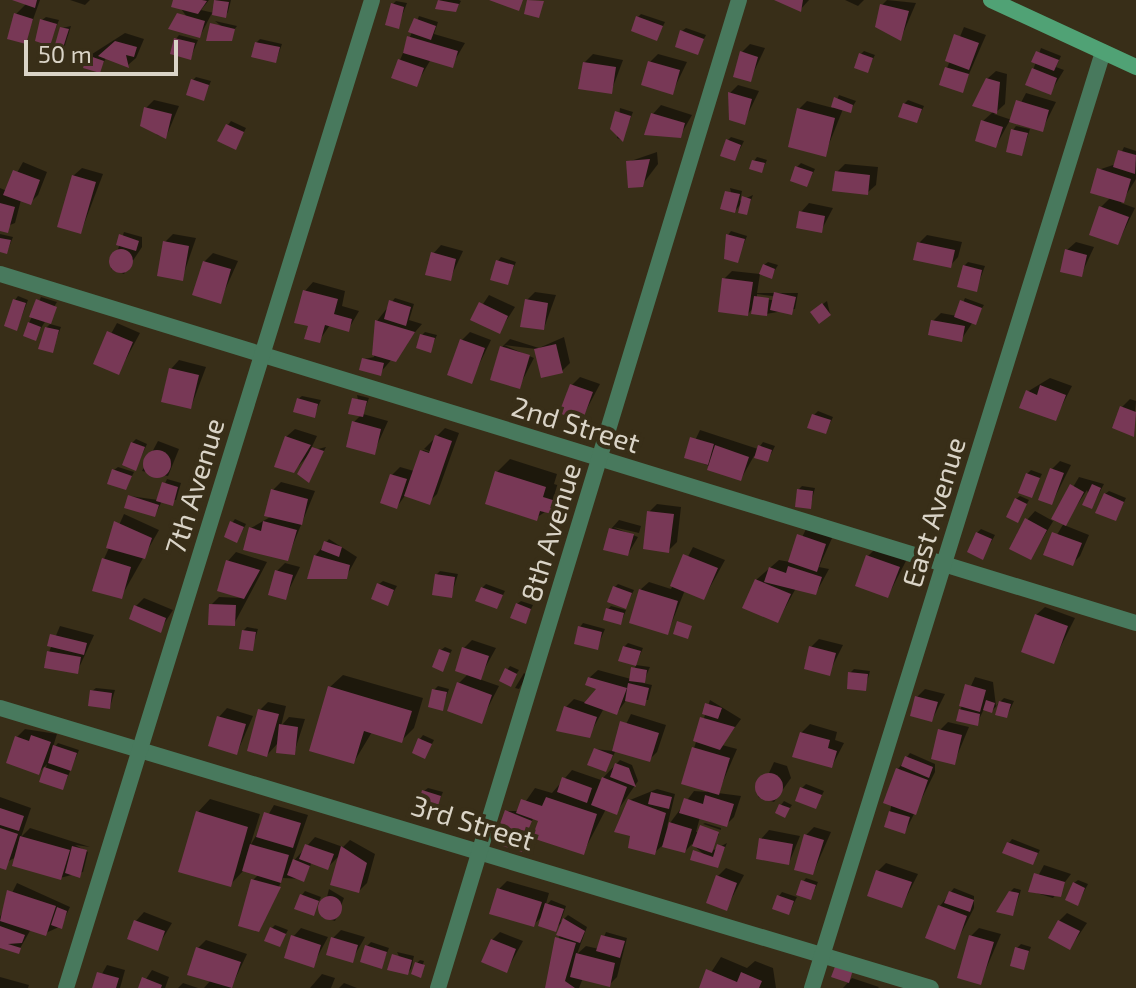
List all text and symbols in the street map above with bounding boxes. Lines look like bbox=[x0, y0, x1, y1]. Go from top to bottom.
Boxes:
scale bar bbox=[28, 24, 182, 74]
text: 50 m bbox=[38, 39, 92, 68]
street label: 2nd Street bbox=[508, 389, 644, 459]
street label: 7th Avenue bbox=[157, 414, 231, 558]
street label: East Avenue bbox=[894, 432, 972, 592]
street label: 8th Avenue bbox=[513, 458, 587, 606]
street label: 3rd Street bbox=[408, 787, 538, 857]

